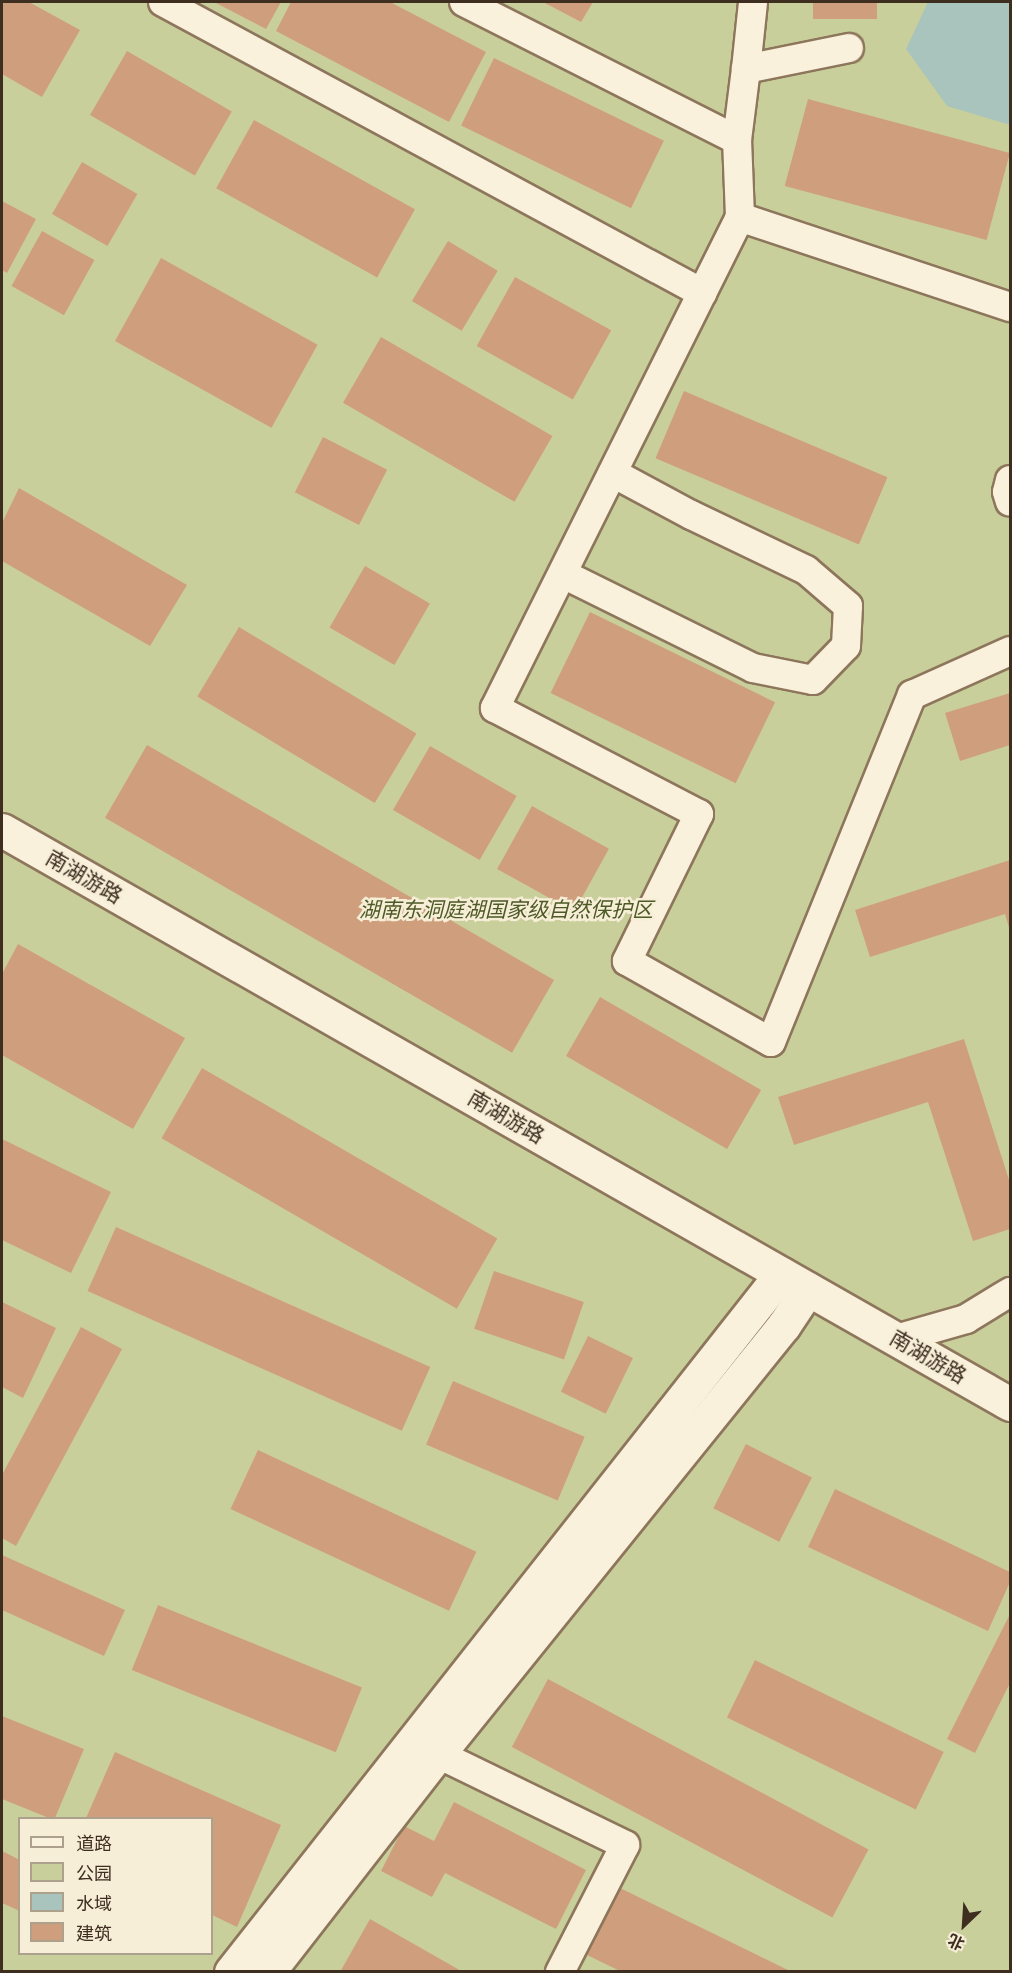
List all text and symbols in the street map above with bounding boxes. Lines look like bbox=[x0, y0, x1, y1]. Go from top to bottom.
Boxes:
street label: 南湖游路 bbox=[41, 845, 127, 909]
park label: 湖南东洞庭湖国家级自然保护区 bbox=[359, 897, 653, 923]
street label: 南湖游路 bbox=[463, 1085, 549, 1149]
street label: 南湖游路 bbox=[885, 1325, 971, 1389]
legend bbox=[18, 1817, 213, 1955]
text: 道路 bbox=[76, 1833, 112, 1854]
text: 公园 bbox=[76, 1863, 112, 1884]
text: 水域 bbox=[76, 1893, 112, 1914]
north arrow bbox=[934, 1895, 994, 1955]
text: 建筑 bbox=[76, 1923, 112, 1944]
text: 北 bbox=[945, 1930, 967, 1954]

